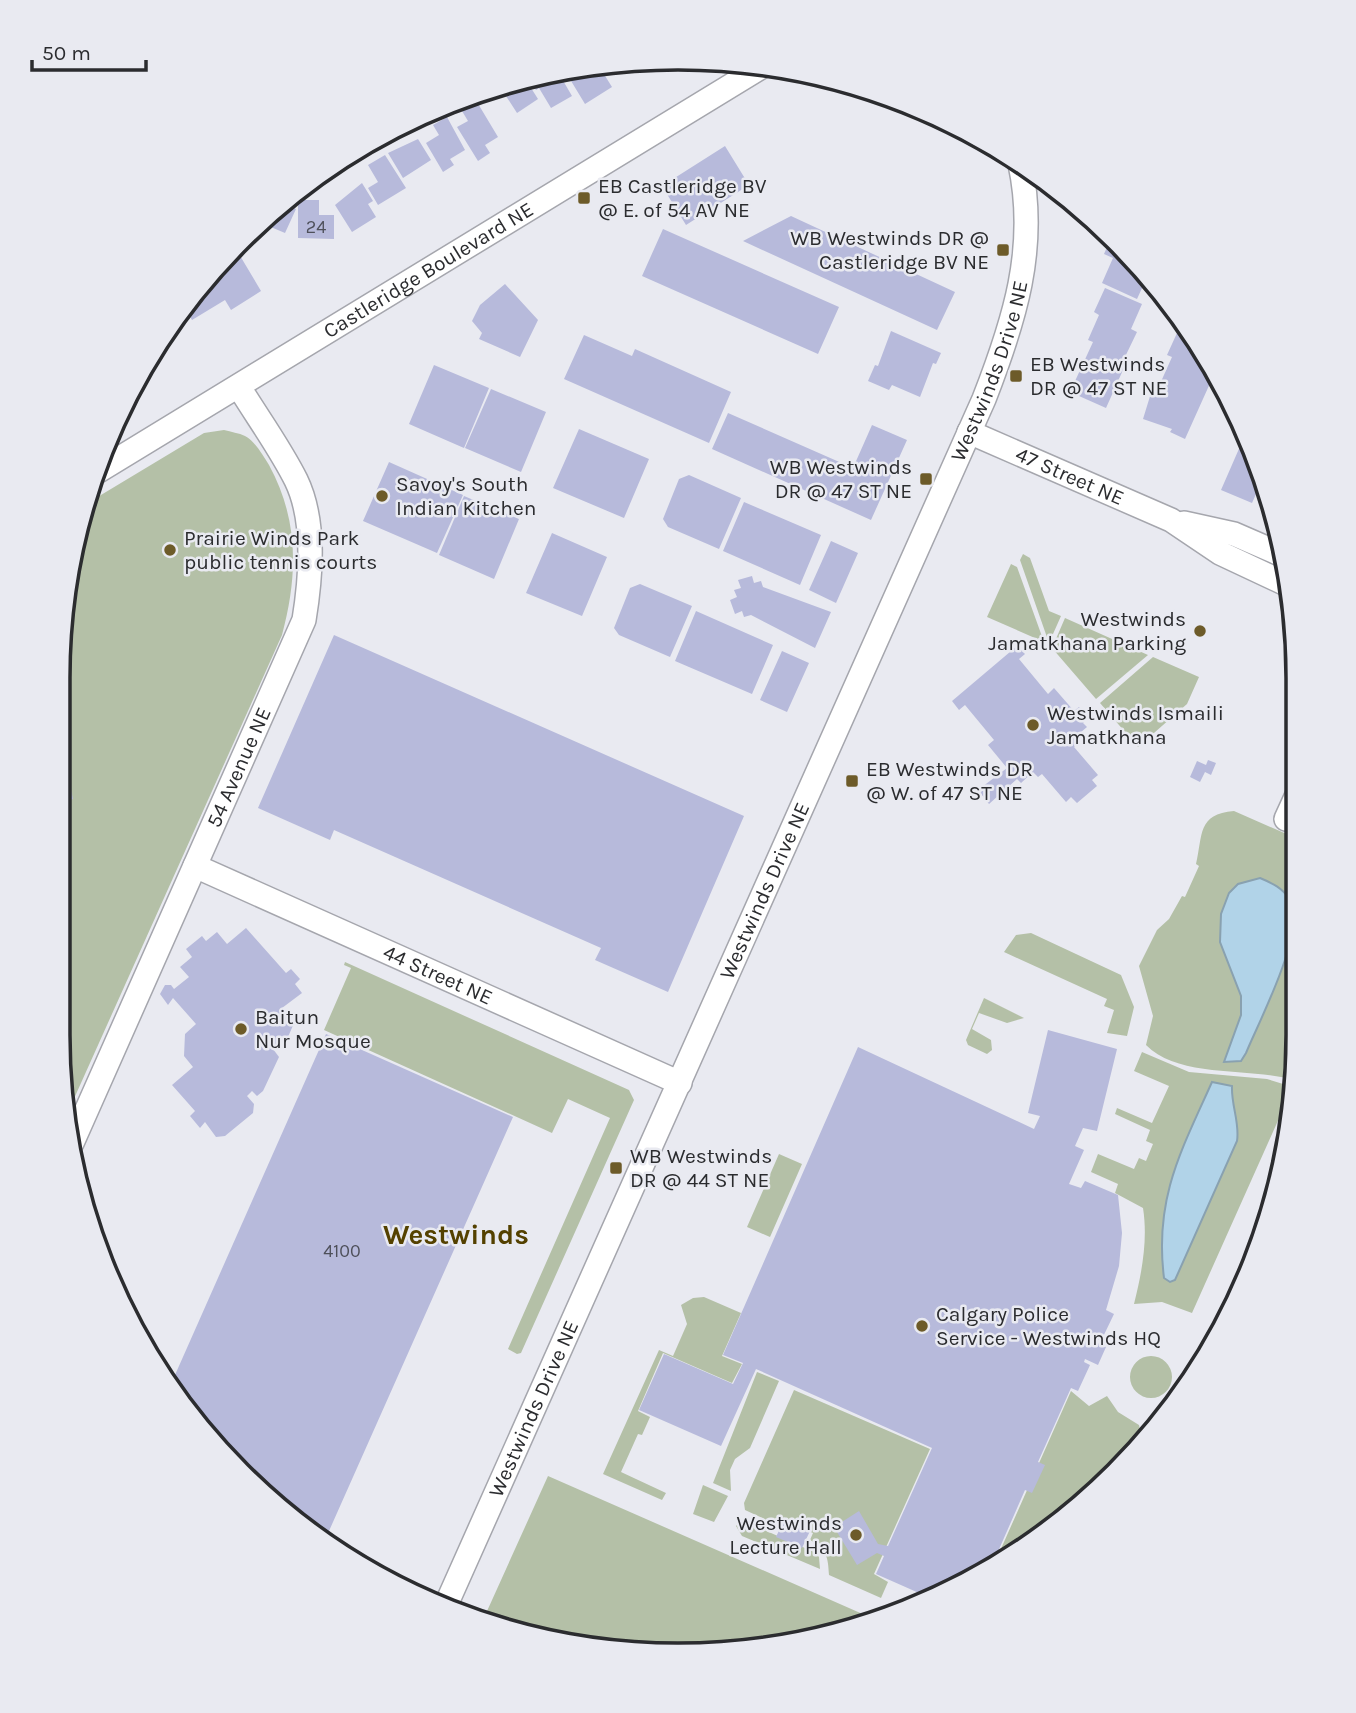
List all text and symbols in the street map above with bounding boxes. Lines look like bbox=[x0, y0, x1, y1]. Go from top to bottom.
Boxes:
scale bar bbox=[32, 28, 145, 72]
text: 50 m bbox=[42, 41, 91, 65]
place label: EB Castleridge BV @ E. of 54 AV NE bbox=[598, 174, 767, 222]
marker: EB Castleridge BV @ E. of 54 AV NE bbox=[576, 190, 592, 206]
street label: Castleridge Boulevard NE bbox=[319, 197, 538, 343]
house number: 24 bbox=[306, 216, 326, 238]
place label: WB Westwinds DR @ Castleridge BV NE bbox=[790, 226, 989, 274]
marker: WB Westwinds DR @ Castleridge BV NE bbox=[995, 242, 1011, 258]
street label: Westwinds Drive NE bbox=[946, 279, 1032, 465]
place label: EB Westwinds DR @ 47 ST NE bbox=[1030, 352, 1167, 400]
marker: EB Westwinds DR @ 47 ST NE bbox=[1008, 368, 1024, 384]
street label: 47 Street NE bbox=[1012, 442, 1128, 510]
place label: WB Westwinds DR @ 47 ST NE bbox=[770, 455, 912, 503]
marker: WB Westwinds DR @ 47 ST NE bbox=[918, 471, 934, 487]
place label: Savoy's South Indian Kitchen bbox=[396, 472, 536, 520]
marker: Savoy's South Indian Kitchen bbox=[374, 488, 390, 504]
place label: Prairie Winds Park public tennis courts bbox=[184, 526, 377, 574]
marker: Prairie Winds Park public tennis courts bbox=[162, 542, 178, 558]
place label: Westwinds Jamatkhana Parking bbox=[988, 607, 1186, 655]
marker: Westwinds Jamatkhana Parking bbox=[1192, 623, 1208, 639]
place label: Westwinds Ismaili Jamatkhana bbox=[1047, 701, 1224, 749]
street label: 54 Avenue NE bbox=[202, 704, 276, 831]
marker: Westwinds Ismaili Jamatkhana bbox=[1025, 717, 1041, 733]
place label: EB Westwinds DR @ W. of 47 ST NE bbox=[866, 757, 1033, 805]
marker: EB Westwinds DR @ W. of 47 ST NE bbox=[844, 773, 860, 789]
street label: Westwinds Drive NE bbox=[715, 799, 814, 983]
street label: 44 Street NE bbox=[379, 940, 496, 1010]
place label: Baitun Nur Mosque bbox=[255, 1005, 371, 1053]
marker: Baitun Nur Mosque bbox=[233, 1021, 249, 1037]
place label: WB Westwinds DR @ 44 ST NE bbox=[630, 1144, 772, 1192]
marker: WB Westwinds DR @ 44 ST NE bbox=[608, 1160, 624, 1176]
district label: Westwinds bbox=[383, 1218, 529, 1251]
house number: 4100 bbox=[323, 1240, 361, 1262]
place label: Calgary Police Service - Westwinds HQ bbox=[936, 1302, 1161, 1350]
street label: Westwinds Drive NE bbox=[484, 1317, 583, 1501]
marker: Calgary Police Service - Westwinds HQ bbox=[914, 1318, 930, 1334]
place label: Westwinds Lecture Hall bbox=[729, 1511, 842, 1559]
marker: Westwinds Lecture Hall bbox=[848, 1527, 864, 1543]

